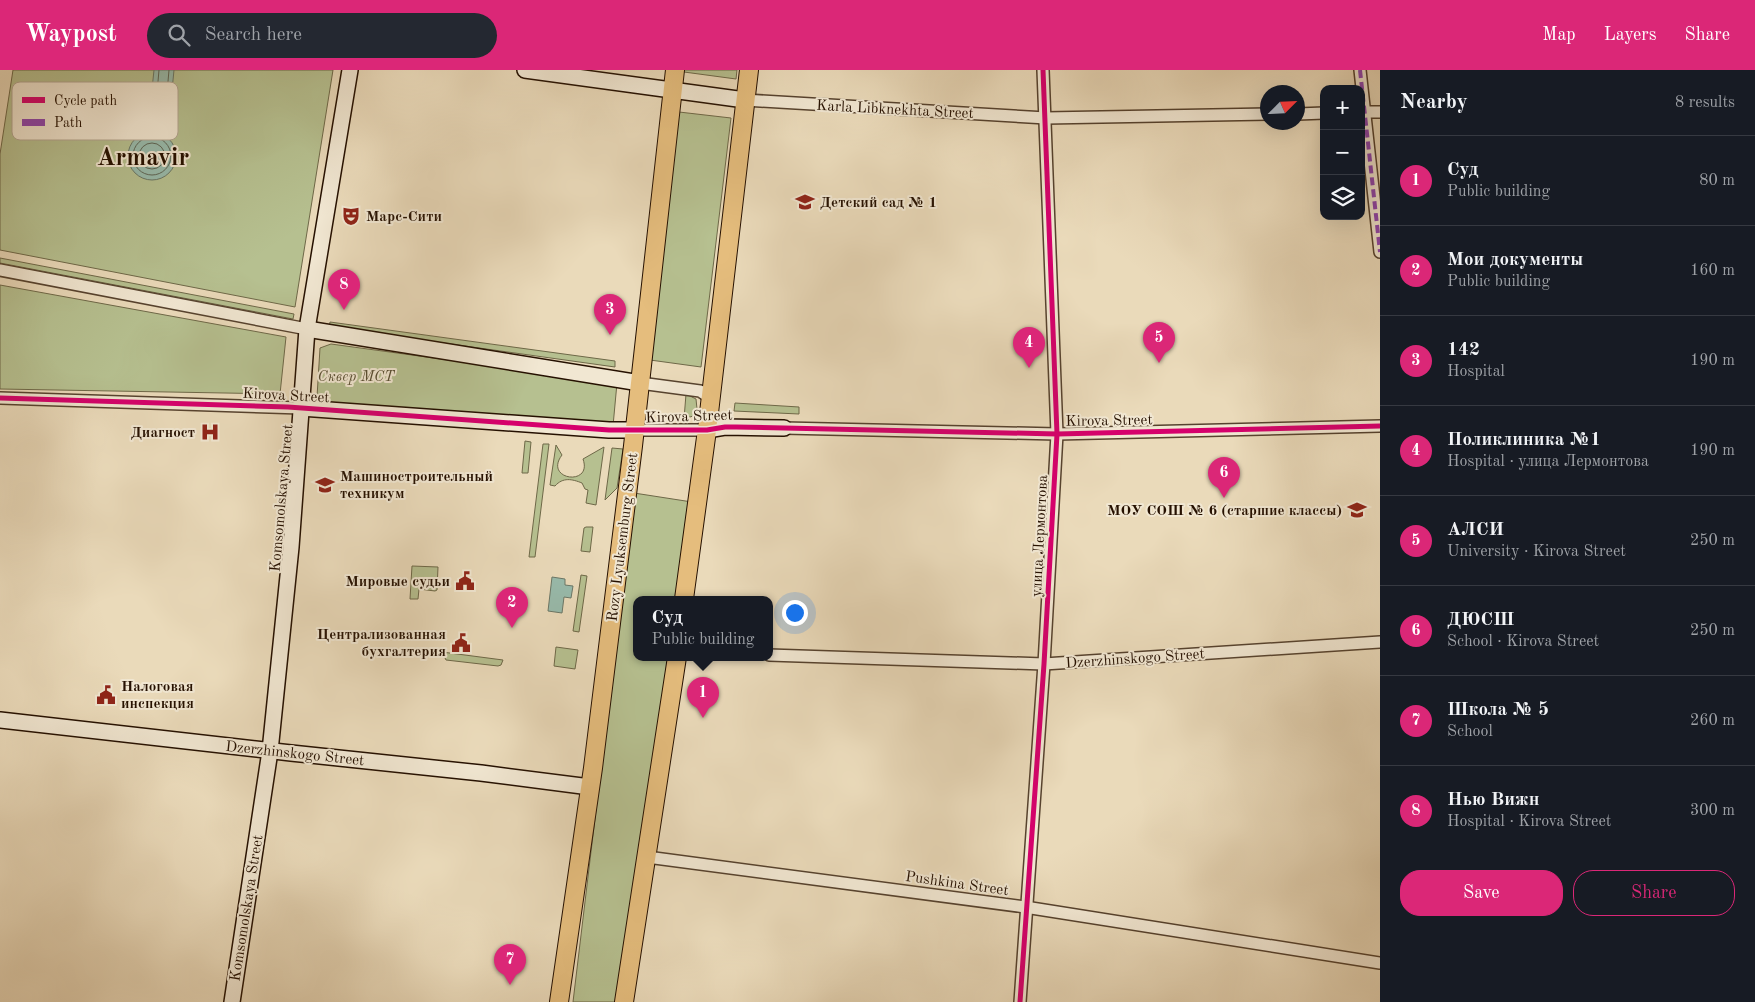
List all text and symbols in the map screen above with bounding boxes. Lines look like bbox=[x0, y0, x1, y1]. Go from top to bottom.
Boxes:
search box bbox=[147, 13, 497, 58]
icon: search bbox=[165, 21, 193, 49]
text: Waypost bbox=[25, 23, 117, 47]
text: Search here bbox=[205, 26, 302, 45]
text: Map bbox=[1542, 26, 1576, 44]
text: Layers bbox=[1604, 26, 1656, 44]
text: Share bbox=[1684, 26, 1730, 44]
legend bbox=[12, 82, 178, 140]
north arrow bbox=[1260, 85, 1305, 130]
map controls bbox=[1320, 85, 1365, 220]
button: + bbox=[1320, 85, 1365, 130]
text: Nearby bbox=[1400, 92, 1468, 113]
text: Cycle path bbox=[54, 94, 117, 108]
text: 8 results bbox=[1675, 95, 1735, 111]
street label: Karla Libknekhta Street bbox=[816, 99, 974, 122]
text: Path bbox=[54, 116, 83, 130]
button: − bbox=[1320, 130, 1365, 175]
district label: Armavir bbox=[97, 146, 189, 171]
text: Суд bbox=[1447, 161, 1479, 180]
text: 1 bbox=[1411, 173, 1421, 189]
text: 80 m bbox=[1699, 173, 1735, 189]
button: layers bbox=[1320, 175, 1365, 220]
text: Public building bbox=[1447, 184, 1550, 200]
school or university icon: Детский сад № 1 bbox=[794, 191, 816, 213]
place label: Детский сад № 1 bbox=[820, 196, 937, 211]
theatre icon: Марс-Сити bbox=[340, 205, 362, 227]
place label: Марс-Сити bbox=[366, 210, 442, 225]
text: Мои документы bbox=[1447, 251, 1583, 270]
text: 2 bbox=[1411, 263, 1421, 279]
text: 160 m bbox=[1690, 263, 1735, 279]
pin: 8 bbox=[328, 269, 360, 310]
text: Public building bbox=[1447, 274, 1550, 290]
pin: 3 bbox=[594, 294, 626, 335]
pin: 5 bbox=[1143, 322, 1175, 363]
pin: 4 bbox=[1013, 327, 1045, 368]
text: 142 bbox=[1447, 341, 1480, 360]
text: 3 bbox=[1411, 353, 1421, 369]
text: 190 m bbox=[1690, 353, 1735, 369]
text: Hospital bbox=[1447, 364, 1505, 380]
park label: Сквер МСТ bbox=[318, 370, 396, 385]
street label: Kirova Street bbox=[242, 387, 330, 406]
street label: Kirova Street bbox=[645, 408, 733, 427]
street label: Kirova Street bbox=[1065, 413, 1153, 430]
hospital icon: Диагност bbox=[199, 421, 221, 443]
street label: Komsomolskaya Street bbox=[269, 424, 296, 573]
place label: Диагност bbox=[131, 426, 195, 441]
text: Поликлиника №1 bbox=[1447, 431, 1601, 450]
text: 4 bbox=[1411, 443, 1421, 459]
text: 190 m bbox=[1690, 443, 1735, 459]
street label: Rozy Lyuksemburg Street bbox=[606, 452, 641, 622]
text: Hospital · улица Лермонтова bbox=[1447, 454, 1649, 470]
pin: 6 bbox=[1208, 457, 1240, 498]
place label: Машиностроительный техникум bbox=[340, 470, 493, 502]
school or university icon: Машиностроительный техникум bbox=[314, 474, 336, 496]
street label: улица Лермонтова bbox=[1030, 474, 1051, 598]
school or university icon: МОУ СОШ № 6 (старшие классы) bbox=[1346, 499, 1368, 521]
place label: МОУ СОШ № 6 (старшие классы) bbox=[1107, 504, 1342, 519]
text: АЛСИ bbox=[1447, 521, 1504, 540]
text: 5 bbox=[1411, 533, 1421, 549]
text: 250 m bbox=[1690, 533, 1735, 549]
text: University · Kirova Street bbox=[1447, 544, 1626, 560]
public building icon: Мировые судьи bbox=[454, 570, 476, 592]
place label: Мировые судьи bbox=[345, 575, 450, 590]
pin: 2 bbox=[496, 587, 528, 628]
popup bbox=[633, 596, 773, 661]
your location bbox=[782, 600, 808, 626]
text: Суд bbox=[651, 609, 683, 628]
text: ДЮСШ bbox=[1447, 611, 1515, 630]
text: 6 bbox=[1411, 623, 1421, 639]
text: 250 m bbox=[1690, 623, 1735, 639]
place label: Централизованная бухгалтерия bbox=[317, 628, 446, 660]
public building icon: Централизованная бухгалтерия bbox=[450, 632, 472, 654]
text: Public building bbox=[651, 632, 755, 648]
text: School · Kirova Street bbox=[1447, 634, 1599, 650]
street label: Dzerzhinskogo Street bbox=[1065, 647, 1205, 672]
pin: 1 bbox=[687, 677, 719, 718]
place label: Налоговая инспекция bbox=[121, 680, 194, 712]
public building icon: Налоговая инспекция bbox=[95, 684, 117, 706]
text: Школа № 5 bbox=[1447, 701, 1549, 720]
text: 7 bbox=[1411, 713, 1421, 729]
text: 260 m bbox=[1690, 713, 1735, 729]
text: School bbox=[1447, 724, 1493, 740]
street label: Dzerzhinskogo Street bbox=[225, 740, 365, 769]
text: Нью Вижн bbox=[1447, 791, 1540, 810]
text: 8 bbox=[1411, 803, 1421, 819]
text: 300 m bbox=[1690, 803, 1735, 819]
text: Hospital · Kirova Street bbox=[1447, 814, 1611, 830]
street label: Komsomolskaya Street bbox=[228, 834, 266, 983]
street label: Pushkina Street bbox=[904, 870, 1009, 899]
button: Save bbox=[1400, 870, 1563, 916]
button: Share bbox=[1573, 870, 1735, 916]
pin: 7 bbox=[494, 944, 526, 985]

